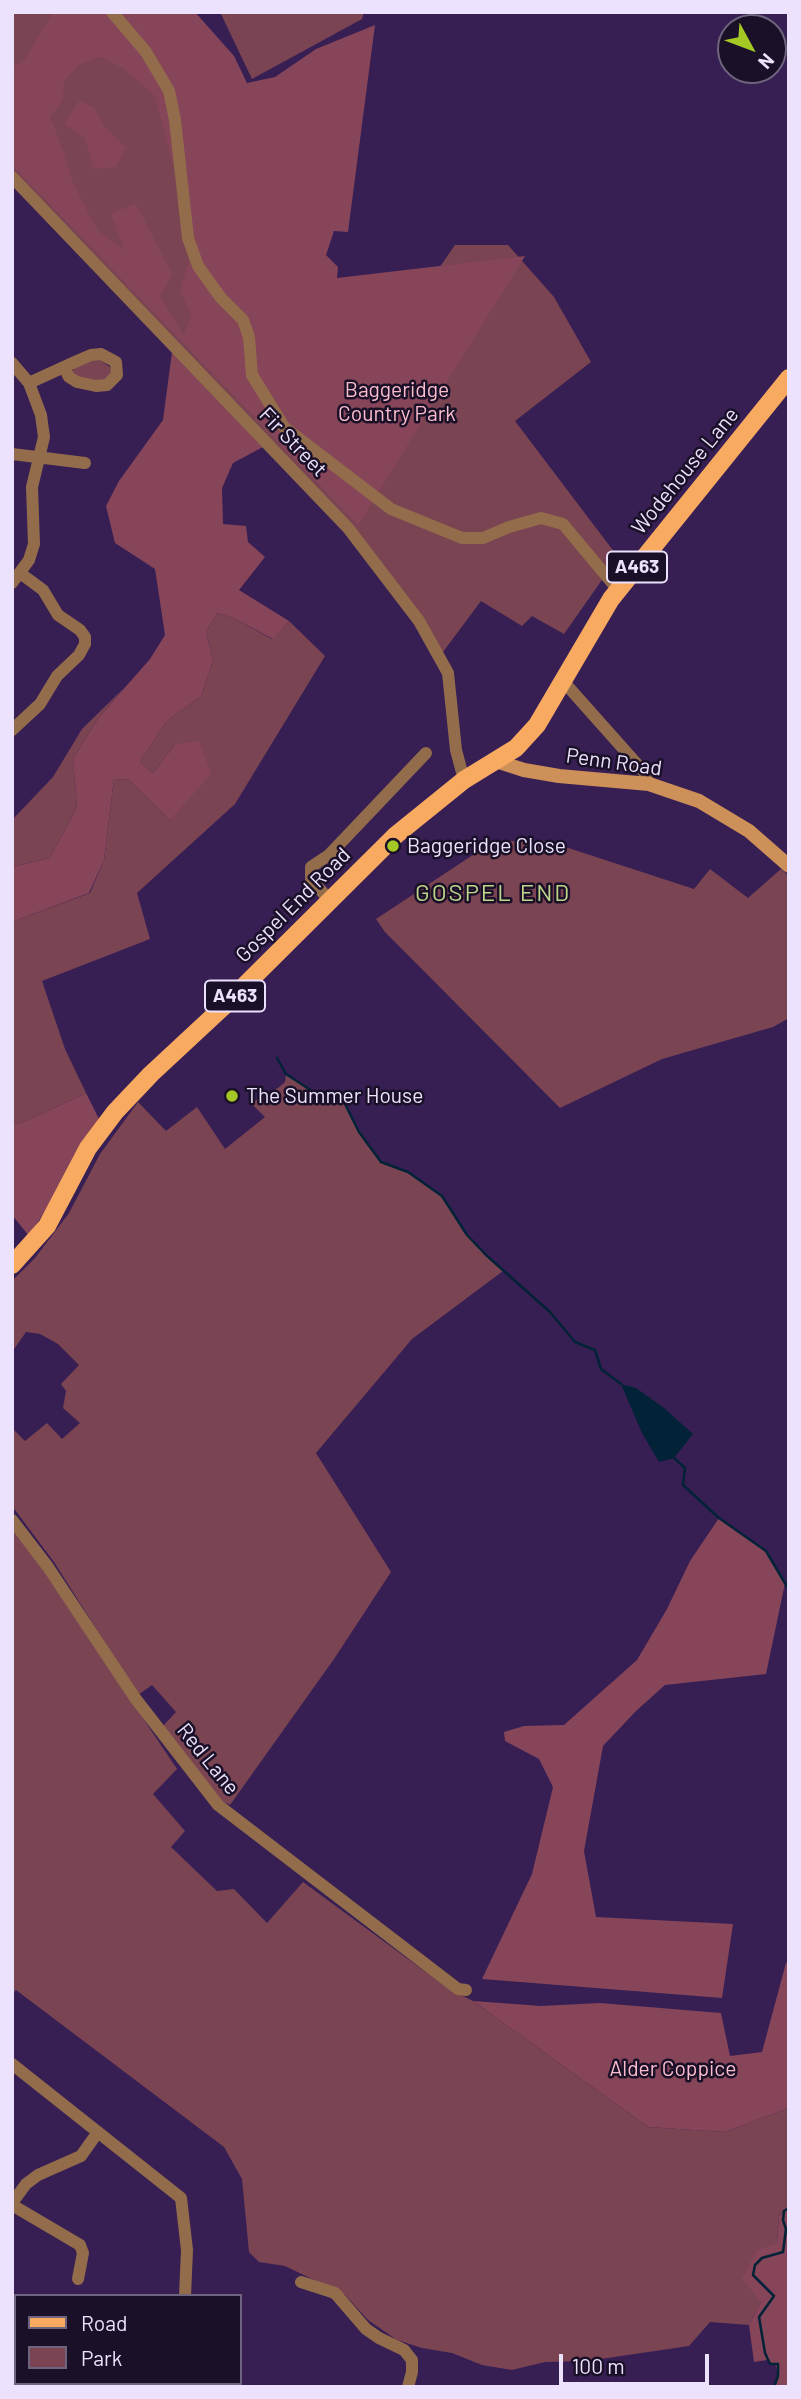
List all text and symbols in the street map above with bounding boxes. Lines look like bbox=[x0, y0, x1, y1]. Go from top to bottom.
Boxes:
north arrow bbox=[717, 14, 787, 84]
text: N bbox=[754, 49, 780, 74]
park label: Baggeridge Country Park bbox=[338, 377, 456, 427]
street label: Fir Street bbox=[254, 402, 332, 482]
street label: Wodehouse Lane bbox=[626, 402, 744, 540]
road number: A463 bbox=[607, 552, 667, 582]
street label: Penn Road bbox=[564, 743, 664, 781]
place label: Baggeridge Close bbox=[407, 833, 566, 859]
marker: Baggeridge Close bbox=[385, 838, 401, 854]
street label: Gospel End Road bbox=[230, 842, 356, 968]
district label: GOSPEL END bbox=[416, 879, 570, 907]
road number: A463 bbox=[205, 980, 265, 1012]
place label: The Summer House bbox=[246, 1083, 423, 1109]
marker: The Summer House bbox=[224, 1088, 240, 1104]
street label: Red Lane bbox=[172, 1718, 244, 1800]
park label: Alder Coppice bbox=[610, 2056, 736, 2082]
legend bbox=[14, 2294, 242, 2385]
text: Road bbox=[81, 2310, 127, 2335]
scale bar bbox=[563, 2340, 714, 2384]
text: Park bbox=[81, 2345, 122, 2370]
text: 100 m bbox=[572, 2353, 625, 2378]

